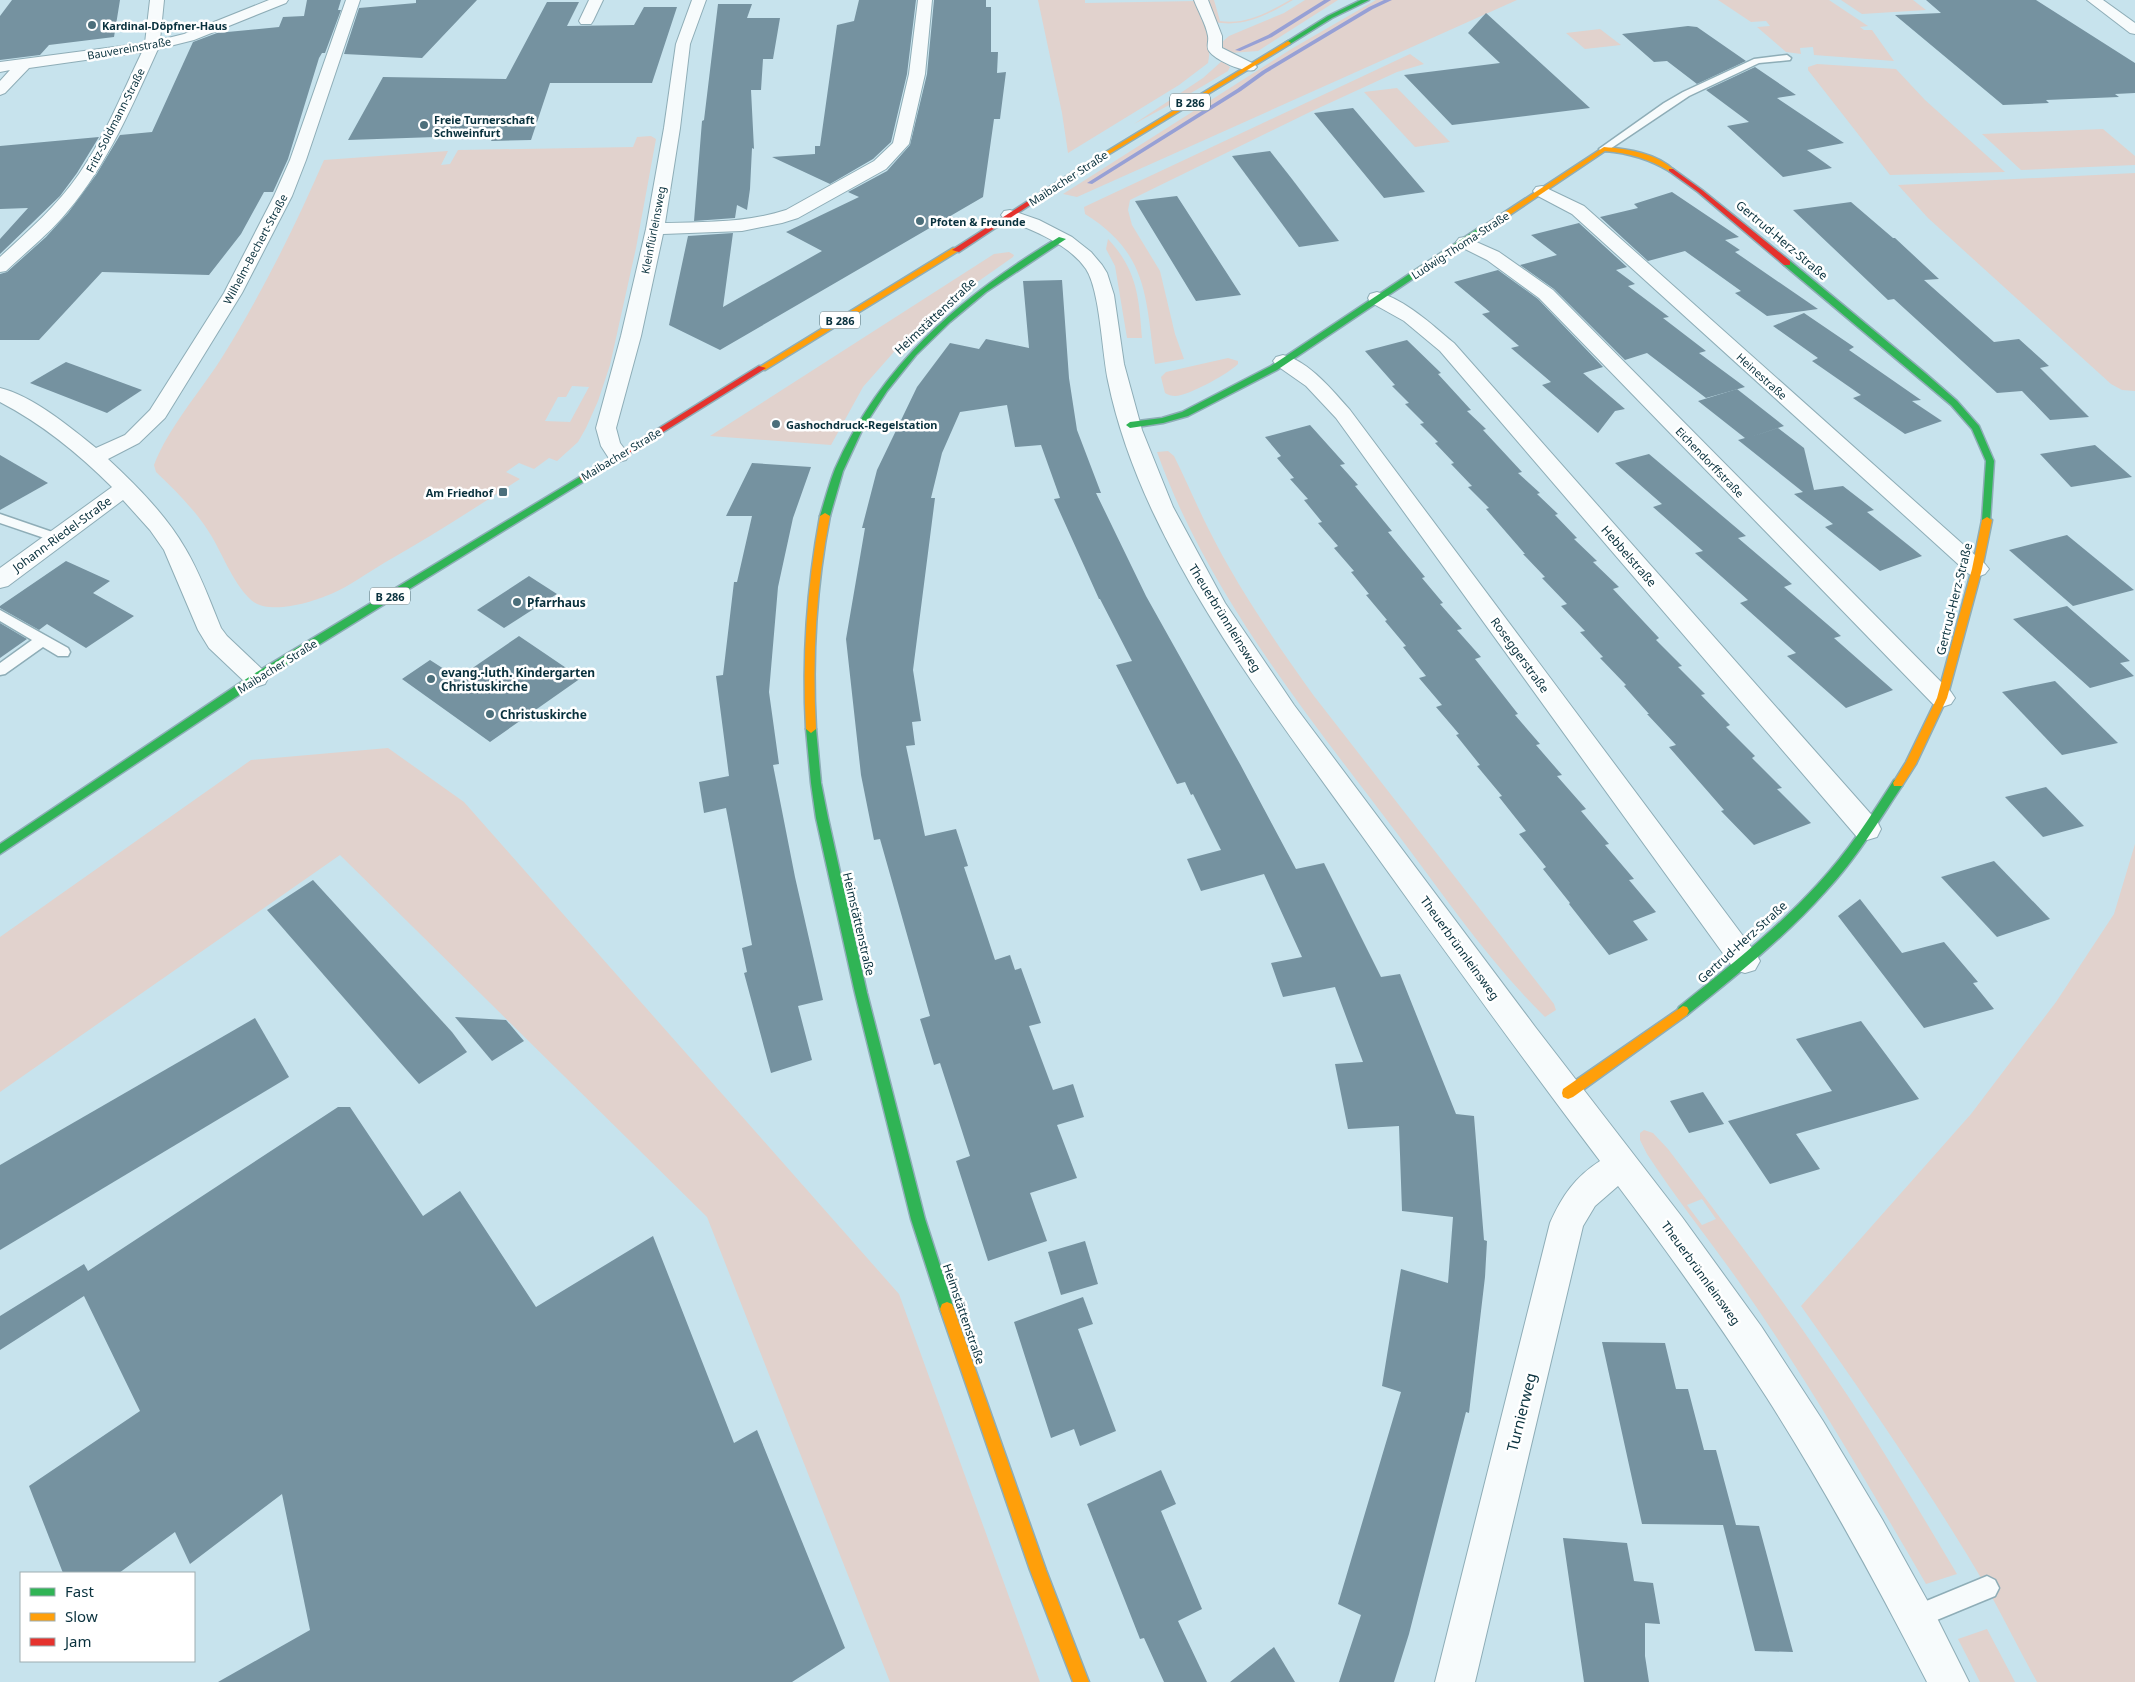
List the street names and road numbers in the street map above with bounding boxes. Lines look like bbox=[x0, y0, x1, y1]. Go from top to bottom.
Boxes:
street label: Bauvereinstraße bbox=[86, 33, 172, 63]
street label: Fritz-Soldmann-Straße bbox=[82, 65, 148, 175]
road number: B 286 bbox=[1170, 94, 1210, 110]
street label: Maibacher Straße bbox=[1026, 147, 1110, 209]
street label: Kleinflürleinsweg bbox=[637, 185, 669, 275]
street label: Wilhelm-Bechert-Straße bbox=[220, 191, 290, 307]
street label: Gertrud-Herz-Straße bbox=[1732, 196, 1832, 284]
street label: Ludwig-Thoma-Straße bbox=[1408, 208, 1512, 282]
street label: Heimstättenstraße bbox=[891, 274, 980, 358]
road number: B 286 bbox=[820, 312, 860, 328]
street label: Heinestraße bbox=[1734, 349, 1790, 403]
street label: Maibacher Straße bbox=[578, 424, 664, 484]
street label: Eichendorffstraße bbox=[1672, 424, 1748, 500]
street label: Johann-Riedel-Straße bbox=[8, 492, 115, 576]
street label: Hebbelstraße bbox=[1598, 522, 1661, 590]
street label: Gertrud-Herz-Straße bbox=[1932, 541, 1976, 657]
street label: Theuerbrünnleinsweg bbox=[1185, 561, 1265, 675]
road number: B 286 bbox=[370, 588, 410, 604]
street label: Roseggerstraße bbox=[1487, 614, 1553, 696]
street label: Maibacher Straße bbox=[234, 635, 320, 697]
street label: Heimstättenstraße bbox=[839, 871, 879, 978]
street label: Theuerbrünnleinsweg bbox=[1417, 893, 1503, 1003]
street label: Gertrud-Herz-Straße bbox=[1693, 897, 1791, 987]
street label: Theuerbrünnleinsweg bbox=[1658, 1218, 1744, 1328]
street label: Heimstättenstraße bbox=[939, 1261, 989, 1367]
street label: Turnierweg bbox=[1502, 1371, 1540, 1453]

